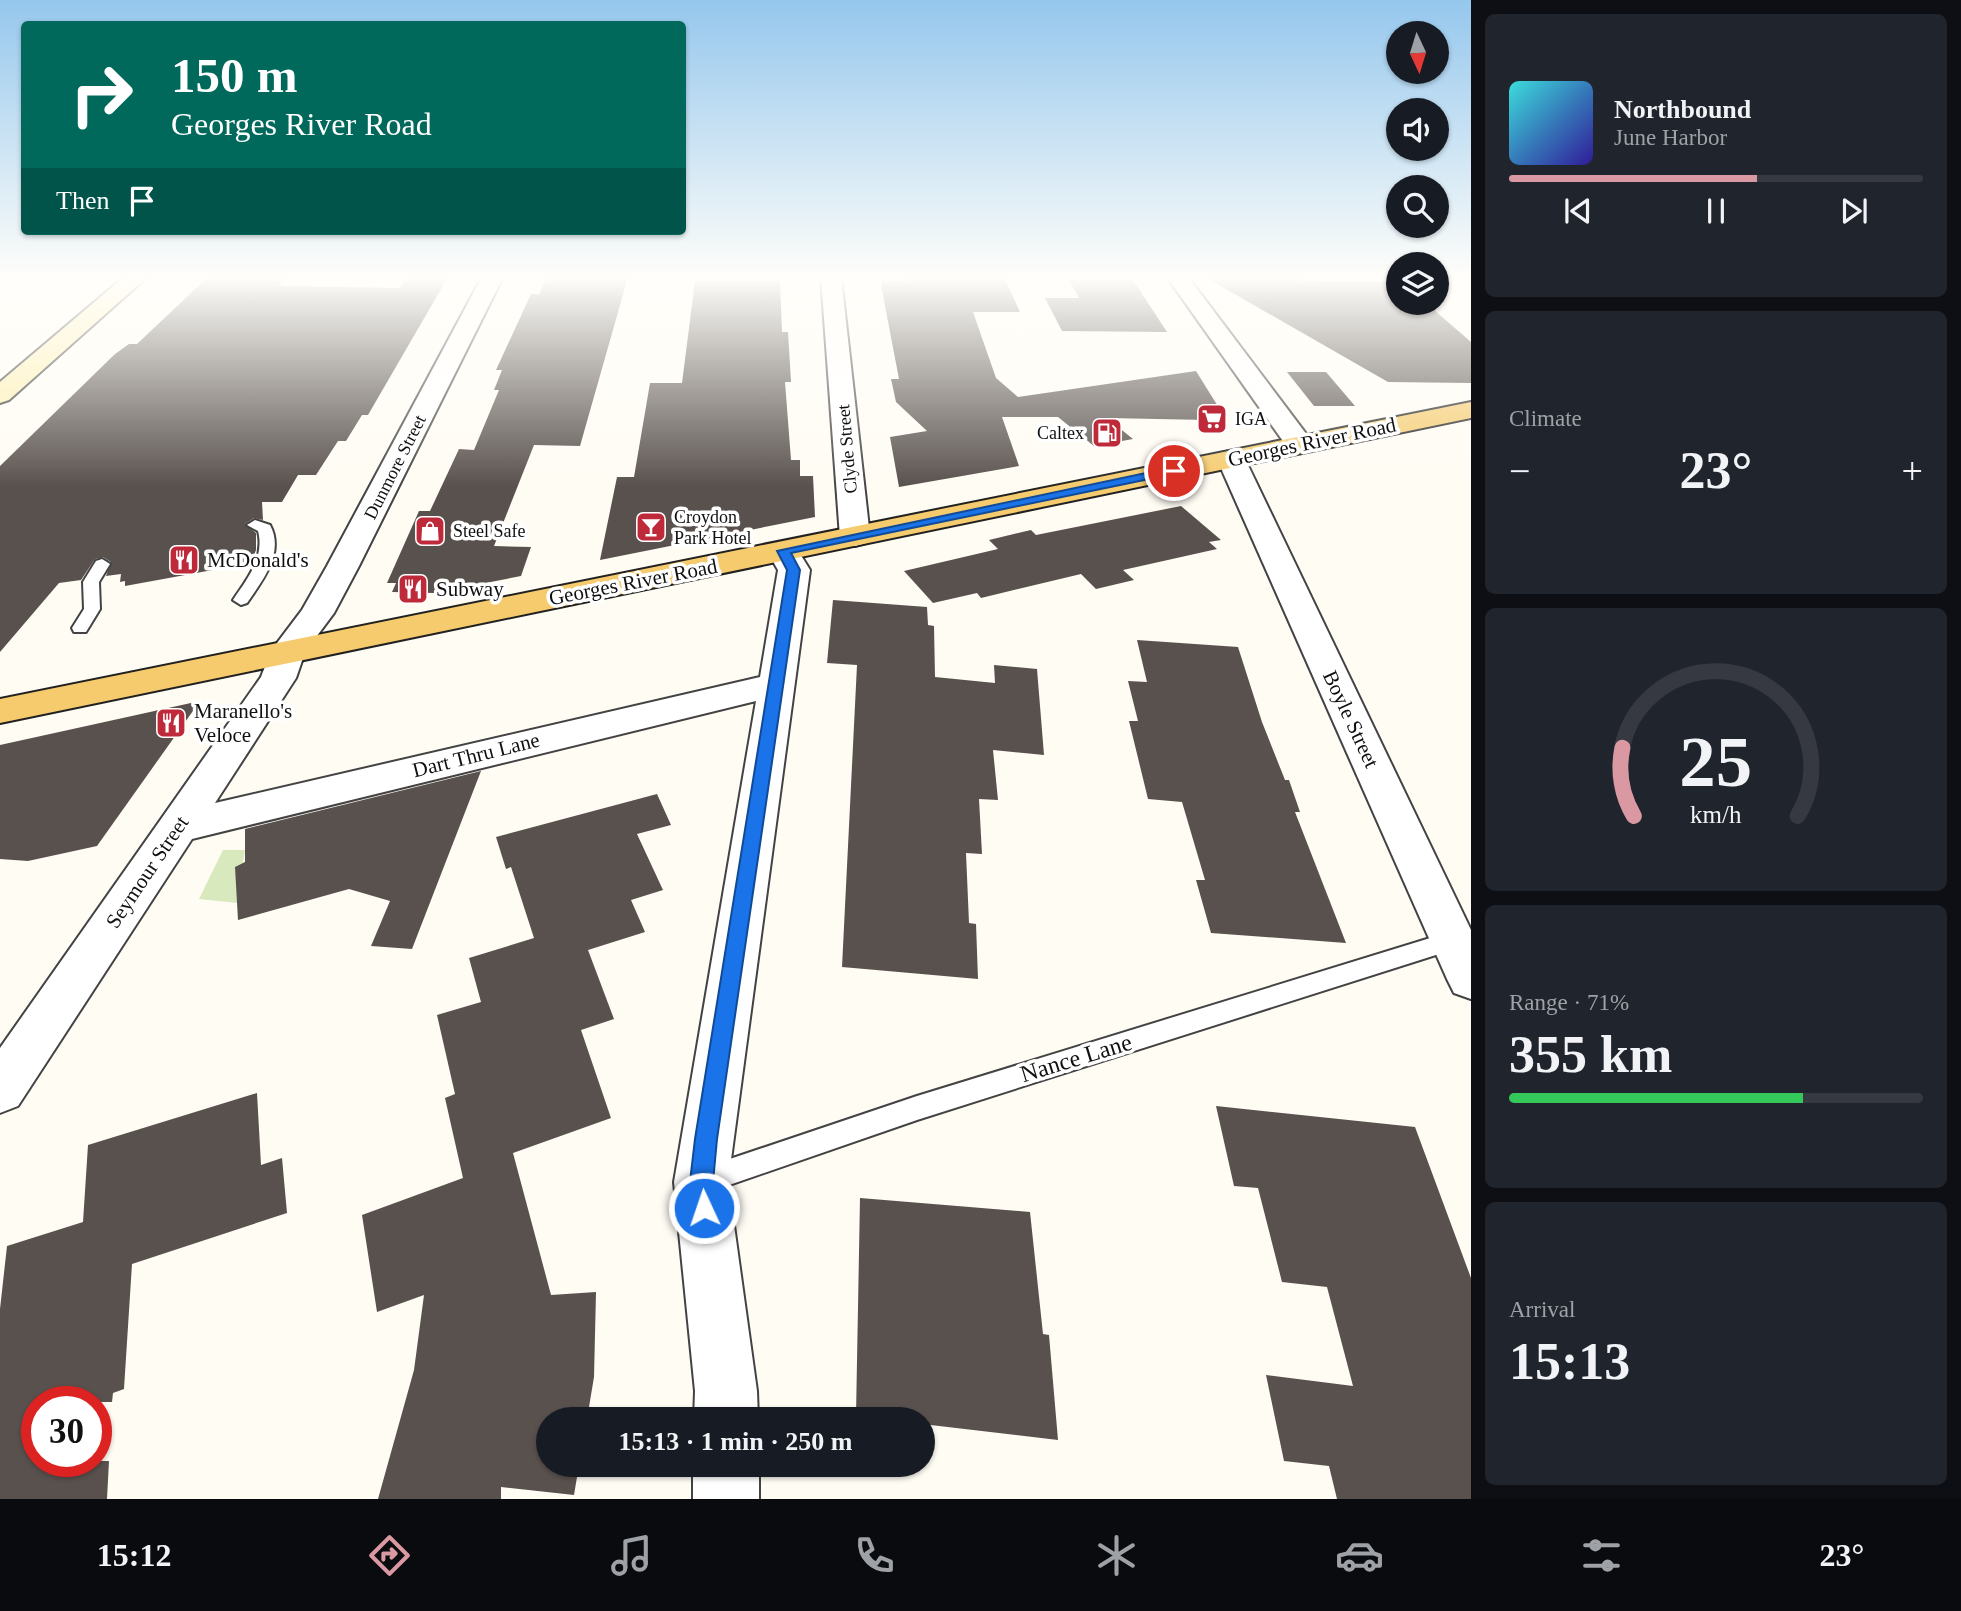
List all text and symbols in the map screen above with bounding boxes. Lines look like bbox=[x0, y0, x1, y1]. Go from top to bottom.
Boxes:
north arrow bbox=[1386, 21, 1449, 84]
map controls bbox=[1386, 21, 1449, 315]
text: 150 m bbox=[171, 48, 298, 103]
icon: right bbox=[56, 49, 147, 140]
text: Northbound bbox=[1614, 95, 1751, 124]
button: sound bbox=[1386, 98, 1449, 161]
text: Georges River Road bbox=[171, 106, 432, 142]
text: June Harbor bbox=[1614, 125, 1727, 150]
button: search bbox=[1386, 175, 1449, 238]
icon: arrive bbox=[123, 182, 161, 220]
text: Then bbox=[56, 186, 109, 215]
icon: previous bbox=[1559, 192, 1597, 230]
icon: pause bbox=[1697, 192, 1735, 230]
icon: next bbox=[1835, 192, 1873, 230]
button: layers bbox=[1386, 252, 1449, 315]
supermarket icon: IGA bbox=[1195, 402, 1229, 436]
street label: Clyde Street bbox=[833, 404, 861, 494]
text: Climate bbox=[1509, 406, 1582, 431]
place label: IGA bbox=[1235, 409, 1267, 429]
street label: Dunmore Street bbox=[360, 411, 430, 523]
street label: Georges River Road bbox=[1226, 412, 1399, 472]
fuel station icon: Caltex bbox=[1090, 416, 1124, 450]
place label: Caltex bbox=[1037, 423, 1084, 443]
pin bbox=[1144, 441, 1204, 501]
text: 23° bbox=[1680, 442, 1752, 499]
text: − bbox=[1509, 450, 1530, 492]
text: + bbox=[1902, 450, 1923, 492]
icon: arrive bbox=[1155, 452, 1193, 490]
place label: Croydon Park Hotel bbox=[674, 507, 751, 548]
bar icon: Croydon Park Hotel bbox=[634, 510, 668, 544]
shop icon: Steel Safe bbox=[413, 514, 447, 548]
place label: Steel Safe bbox=[453, 521, 525, 541]
restaurant icon: McDonald's bbox=[167, 543, 201, 577]
place label: McDonald's bbox=[207, 548, 309, 572]
street label: Georges River Road bbox=[547, 554, 720, 610]
restaurant icon: Subway bbox=[396, 572, 430, 606]
place label: Subway bbox=[436, 577, 504, 601]
street label: Boyle Street bbox=[1318, 667, 1384, 772]
place label: Maranello's Veloce bbox=[194, 699, 292, 747]
restaurant icon: Maranello's Veloce bbox=[154, 706, 188, 740]
text: 25 bbox=[1680, 721, 1752, 802]
street label: Dart Thru Lane bbox=[410, 728, 542, 782]
text: km/h bbox=[1690, 800, 1742, 827]
street label: Seymour Street bbox=[101, 811, 193, 933]
text: Range · 71% bbox=[1509, 990, 1629, 1015]
text: 355 km bbox=[1509, 1026, 1672, 1083]
street label: Nance Lane bbox=[1017, 1029, 1135, 1087]
position arrow bbox=[667, 1171, 741, 1245]
text: Arrival bbox=[1509, 1297, 1575, 1322]
text: 15:13 bbox=[1509, 1333, 1630, 1390]
speed limit sign: 30 bbox=[21, 1386, 112, 1477]
text: 15:13 · 1 min · 250 m bbox=[619, 1427, 853, 1456]
icon: directions bbox=[365, 1531, 414, 1580]
icon: music bbox=[607, 1531, 656, 1580]
icon: phone bbox=[850, 1531, 899, 1580]
icon: climate bbox=[1092, 1531, 1141, 1580]
icon: car bbox=[1335, 1531, 1384, 1580]
icon: filters bbox=[1577, 1531, 1626, 1580]
text: 15:12 bbox=[97, 1537, 171, 1573]
text: 23° bbox=[1819, 1537, 1864, 1573]

